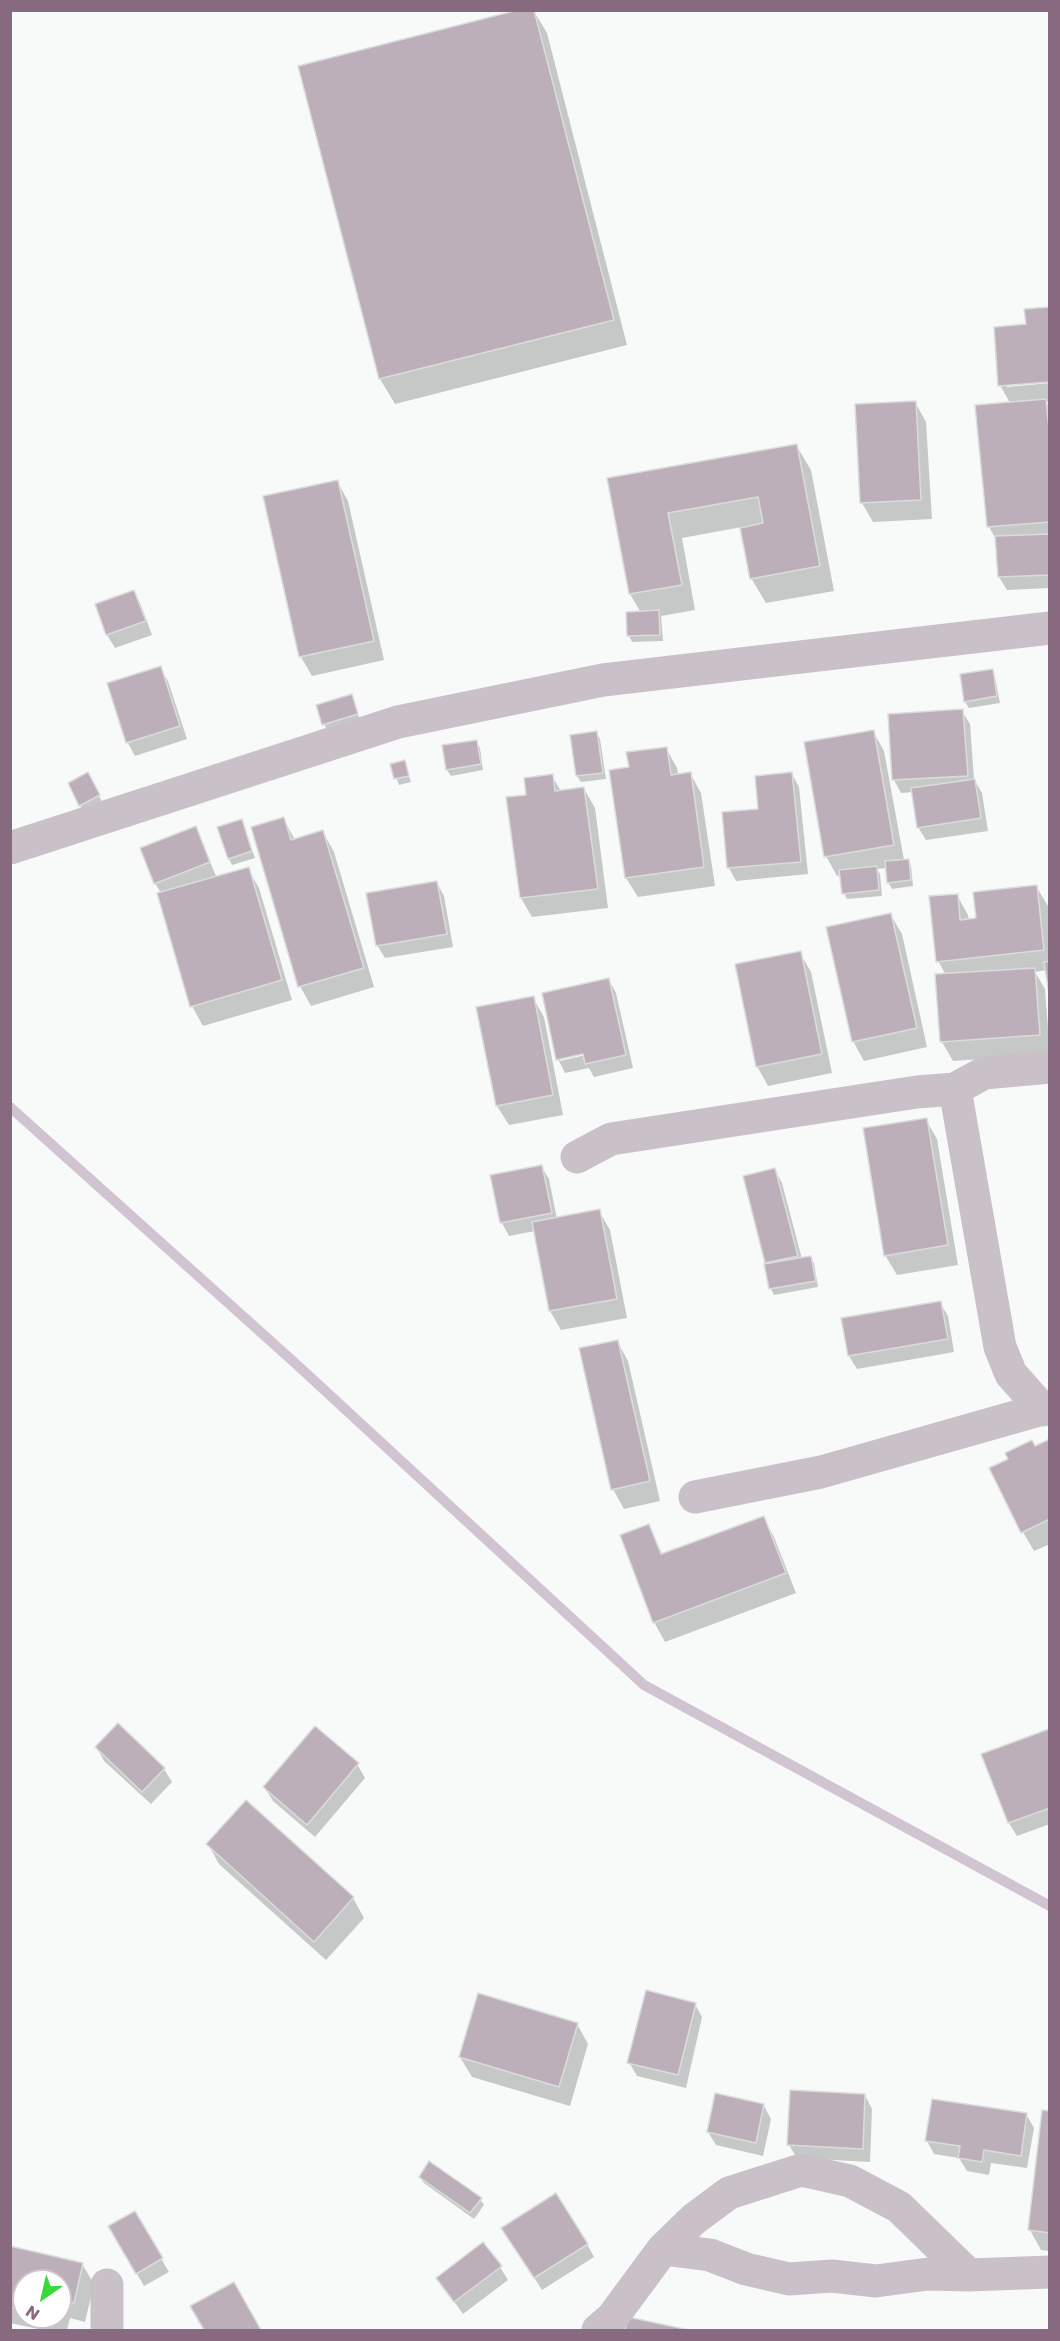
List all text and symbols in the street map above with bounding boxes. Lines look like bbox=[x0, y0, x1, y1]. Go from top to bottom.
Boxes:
north arrow bbox=[12, 2269, 72, 2329]
text: N bbox=[21, 2300, 44, 2326]

